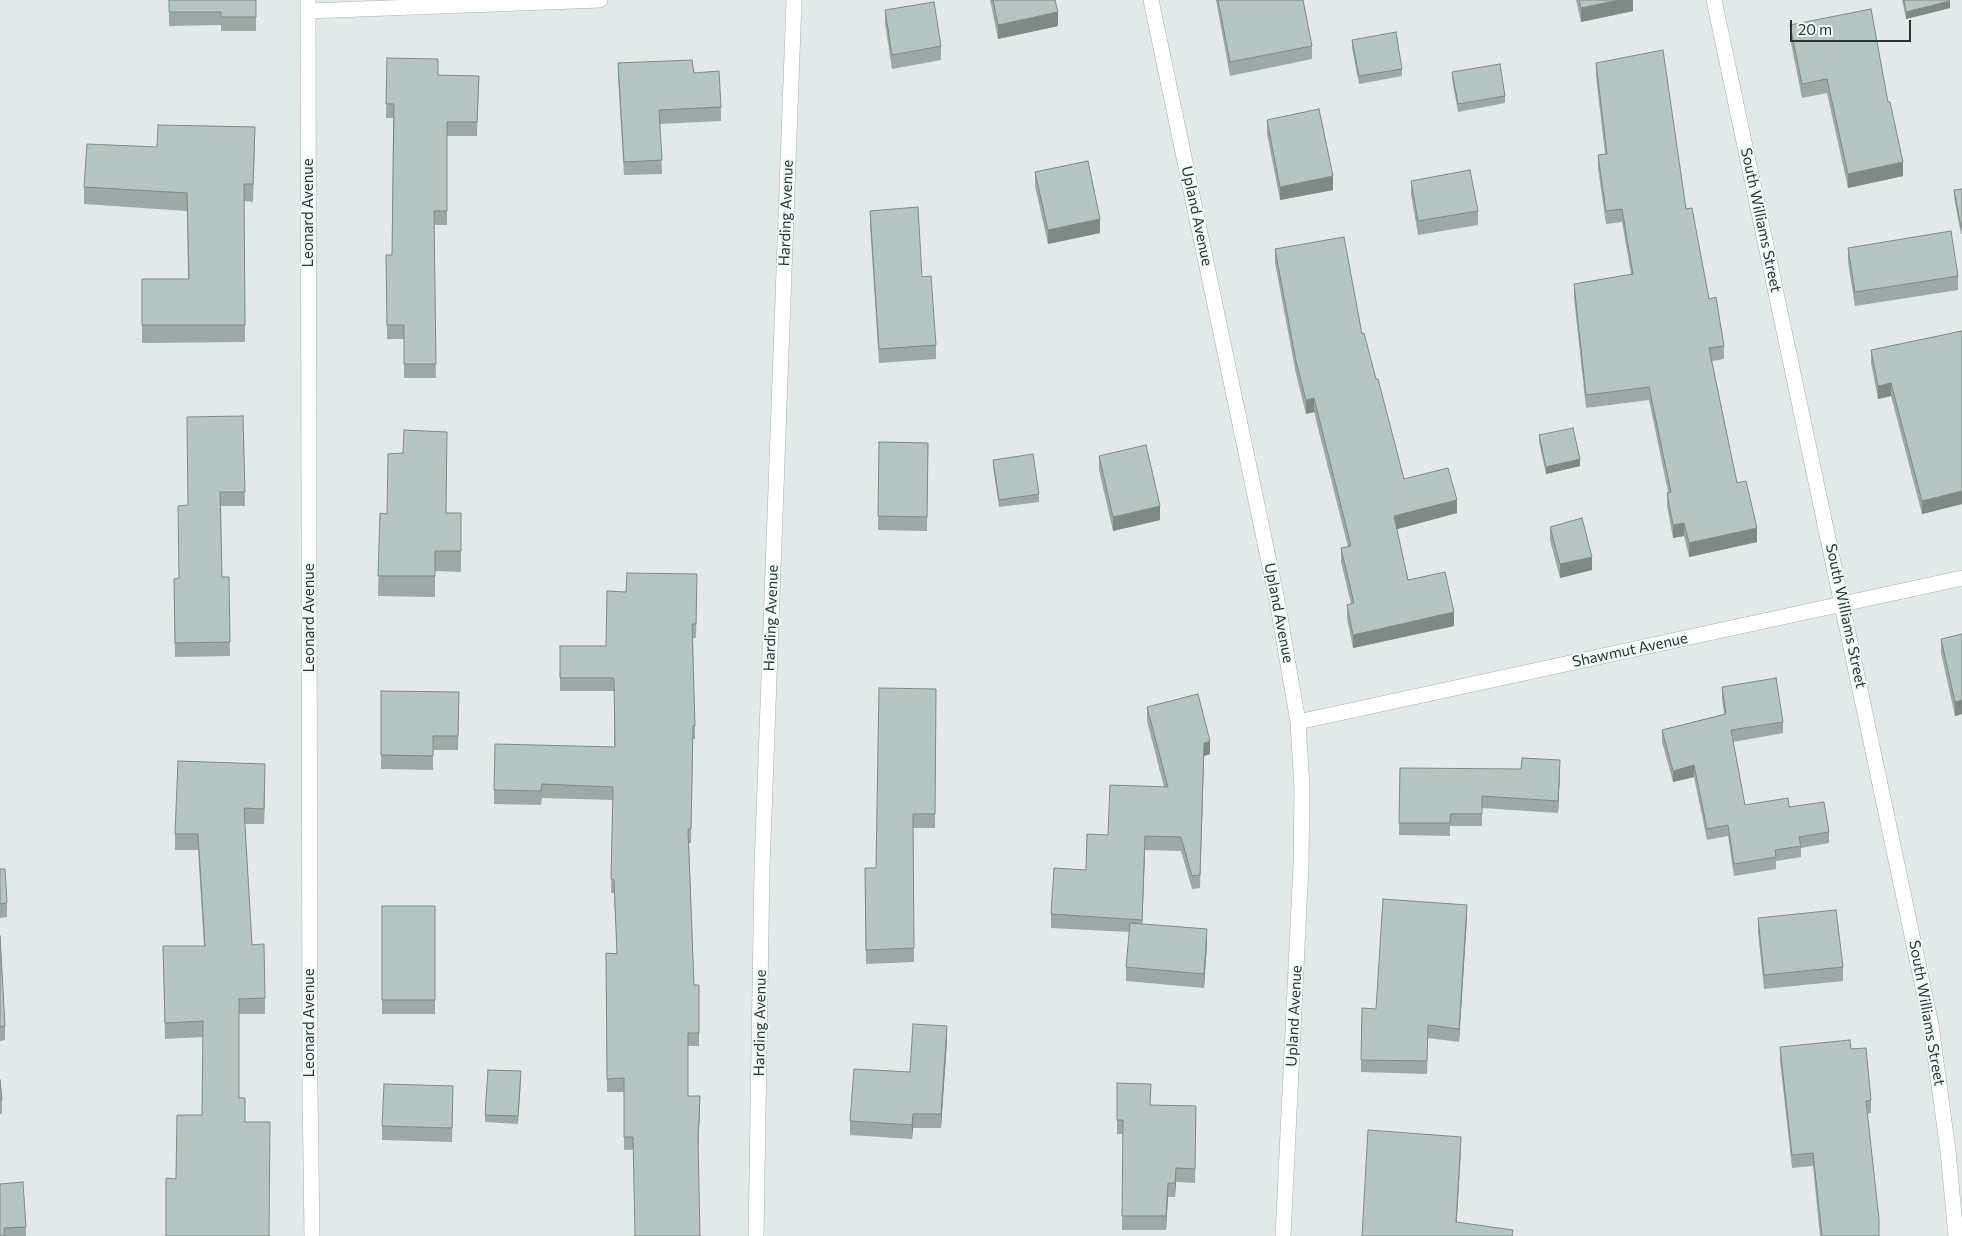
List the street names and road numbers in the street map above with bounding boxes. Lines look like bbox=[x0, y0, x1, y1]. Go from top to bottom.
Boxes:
street label: South Williams Street bbox=[1737, 146, 1785, 294]
street label: Leonard Avenue bbox=[299, 158, 317, 268]
street label: Harding Avenue bbox=[775, 159, 797, 267]
street label: Upland Avenue bbox=[1178, 164, 1216, 268]
street label: South Williams Street bbox=[1822, 542, 1870, 690]
street label: Upland Avenue bbox=[1260, 561, 1298, 665]
street label: Leonard Avenue bbox=[300, 563, 318, 673]
street label: Harding Avenue bbox=[760, 564, 782, 672]
street label: Shawmut Avenue bbox=[1571, 629, 1689, 671]
street label: South Williams Street bbox=[1905, 939, 1949, 1087]
street label: Upland Avenue bbox=[1282, 965, 1306, 1067]
street label: Leonard Avenue bbox=[300, 968, 318, 1078]
street label: Harding Avenue bbox=[750, 969, 770, 1077]

